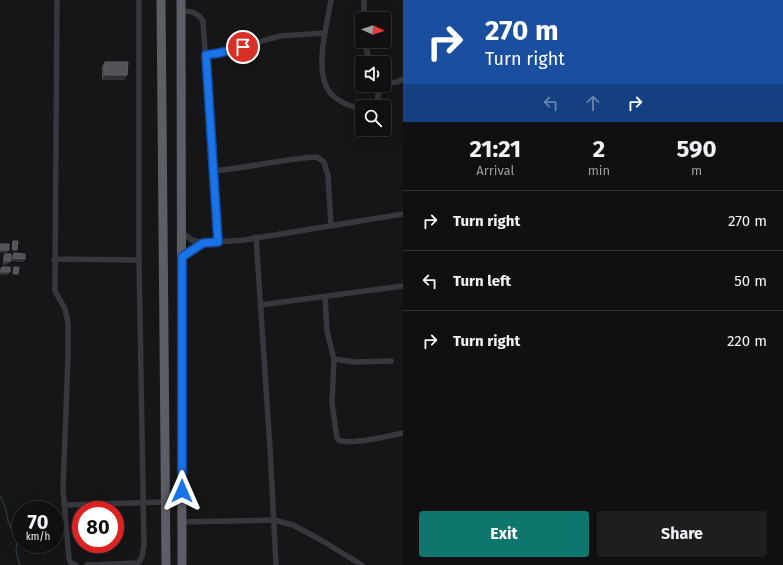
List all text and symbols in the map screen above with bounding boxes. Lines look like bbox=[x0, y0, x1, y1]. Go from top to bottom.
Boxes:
north arrow bbox=[355, 12, 391, 48]
map controls bbox=[355, 12, 391, 136]
text: 270 m bbox=[485, 14, 559, 47]
icon: right bbox=[419, 16, 471, 68]
pin bbox=[226, 30, 260, 64]
icon: arrive bbox=[232, 36, 254, 58]
text: Turn right bbox=[485, 48, 565, 70]
button: sound bbox=[355, 56, 391, 92]
icon: left bbox=[540, 92, 562, 114]
icon: ahead bbox=[582, 92, 604, 114]
icon: right bbox=[624, 92, 646, 114]
button: search bbox=[355, 100, 391, 136]
text: 21:21 bbox=[469, 135, 521, 163]
text: 2 bbox=[593, 135, 605, 163]
text: 590 bbox=[677, 135, 717, 163]
text: Arrival bbox=[476, 163, 514, 178]
text: min bbox=[588, 163, 610, 178]
text: m bbox=[691, 163, 702, 178]
icon: right bbox=[419, 210, 441, 232]
text: Turn right bbox=[453, 212, 520, 230]
text: 270 m bbox=[728, 212, 767, 230]
icon: left bbox=[419, 270, 441, 292]
text: Turn left bbox=[453, 272, 511, 290]
text: 50 m bbox=[734, 272, 767, 290]
icon: right bbox=[419, 330, 441, 352]
text: Turn right bbox=[453, 332, 520, 350]
text: 220 m bbox=[727, 332, 767, 350]
position arrow bbox=[161, 470, 203, 512]
speed limit sign: 80 bbox=[72, 501, 124, 553]
text: 70 bbox=[28, 510, 48, 534]
button: Exit bbox=[419, 511, 589, 557]
button: Share bbox=[597, 511, 767, 557]
text: km/h bbox=[26, 531, 50, 543]

